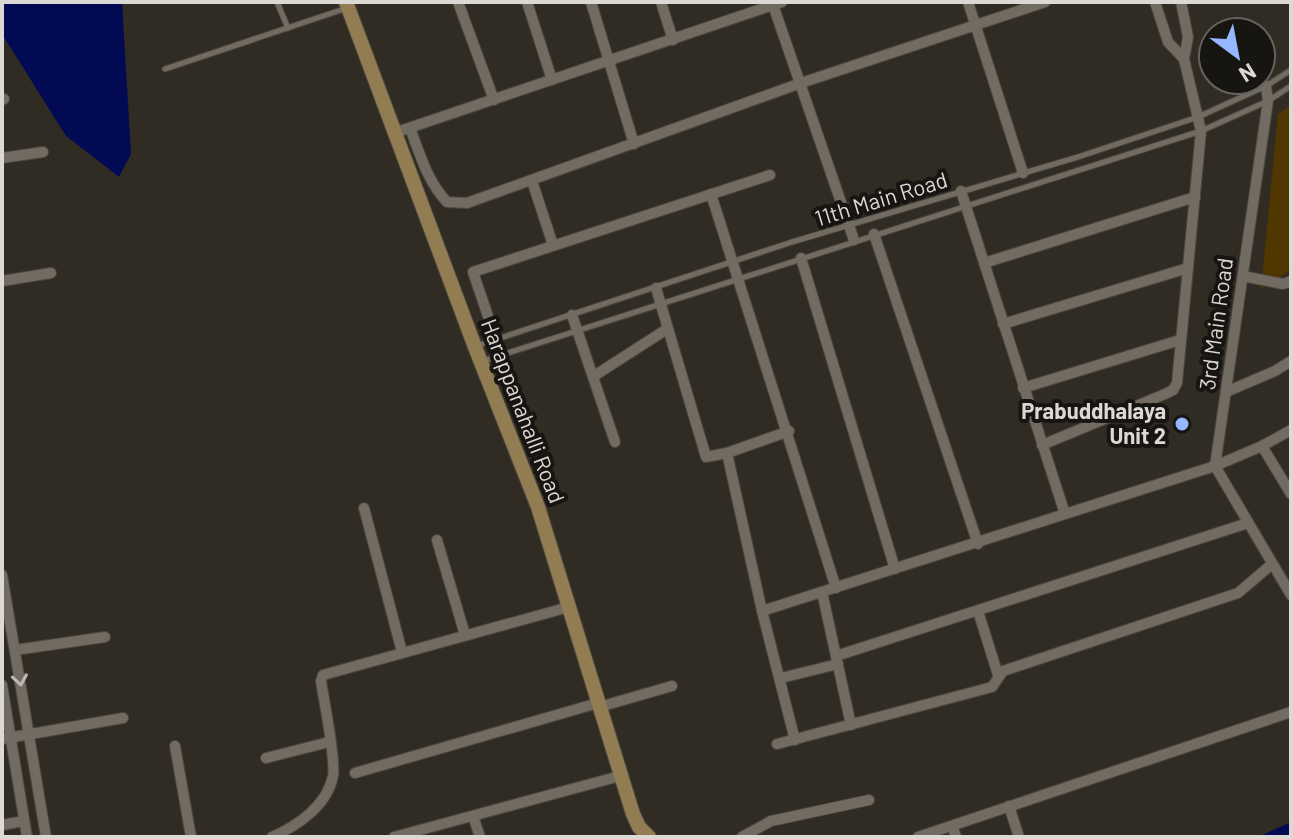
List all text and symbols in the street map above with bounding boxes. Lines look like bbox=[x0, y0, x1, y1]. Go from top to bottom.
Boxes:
north arrow bbox=[1197, 16, 1277, 96]
text: N bbox=[1235, 59, 1261, 89]
street label: 11th Main Road bbox=[811, 166, 950, 231]
street label: 3rd Main Road bbox=[1193, 256, 1237, 392]
street label: Harappanahalli Road bbox=[477, 315, 571, 506]
place label: Prabuddhalaya Unit 2 bbox=[1021, 397, 1166, 448]
marker: Prabuddhalaya Unit 2 bbox=[1173, 415, 1191, 433]
one-way arrow bbox=[10, 673, 27, 687]

